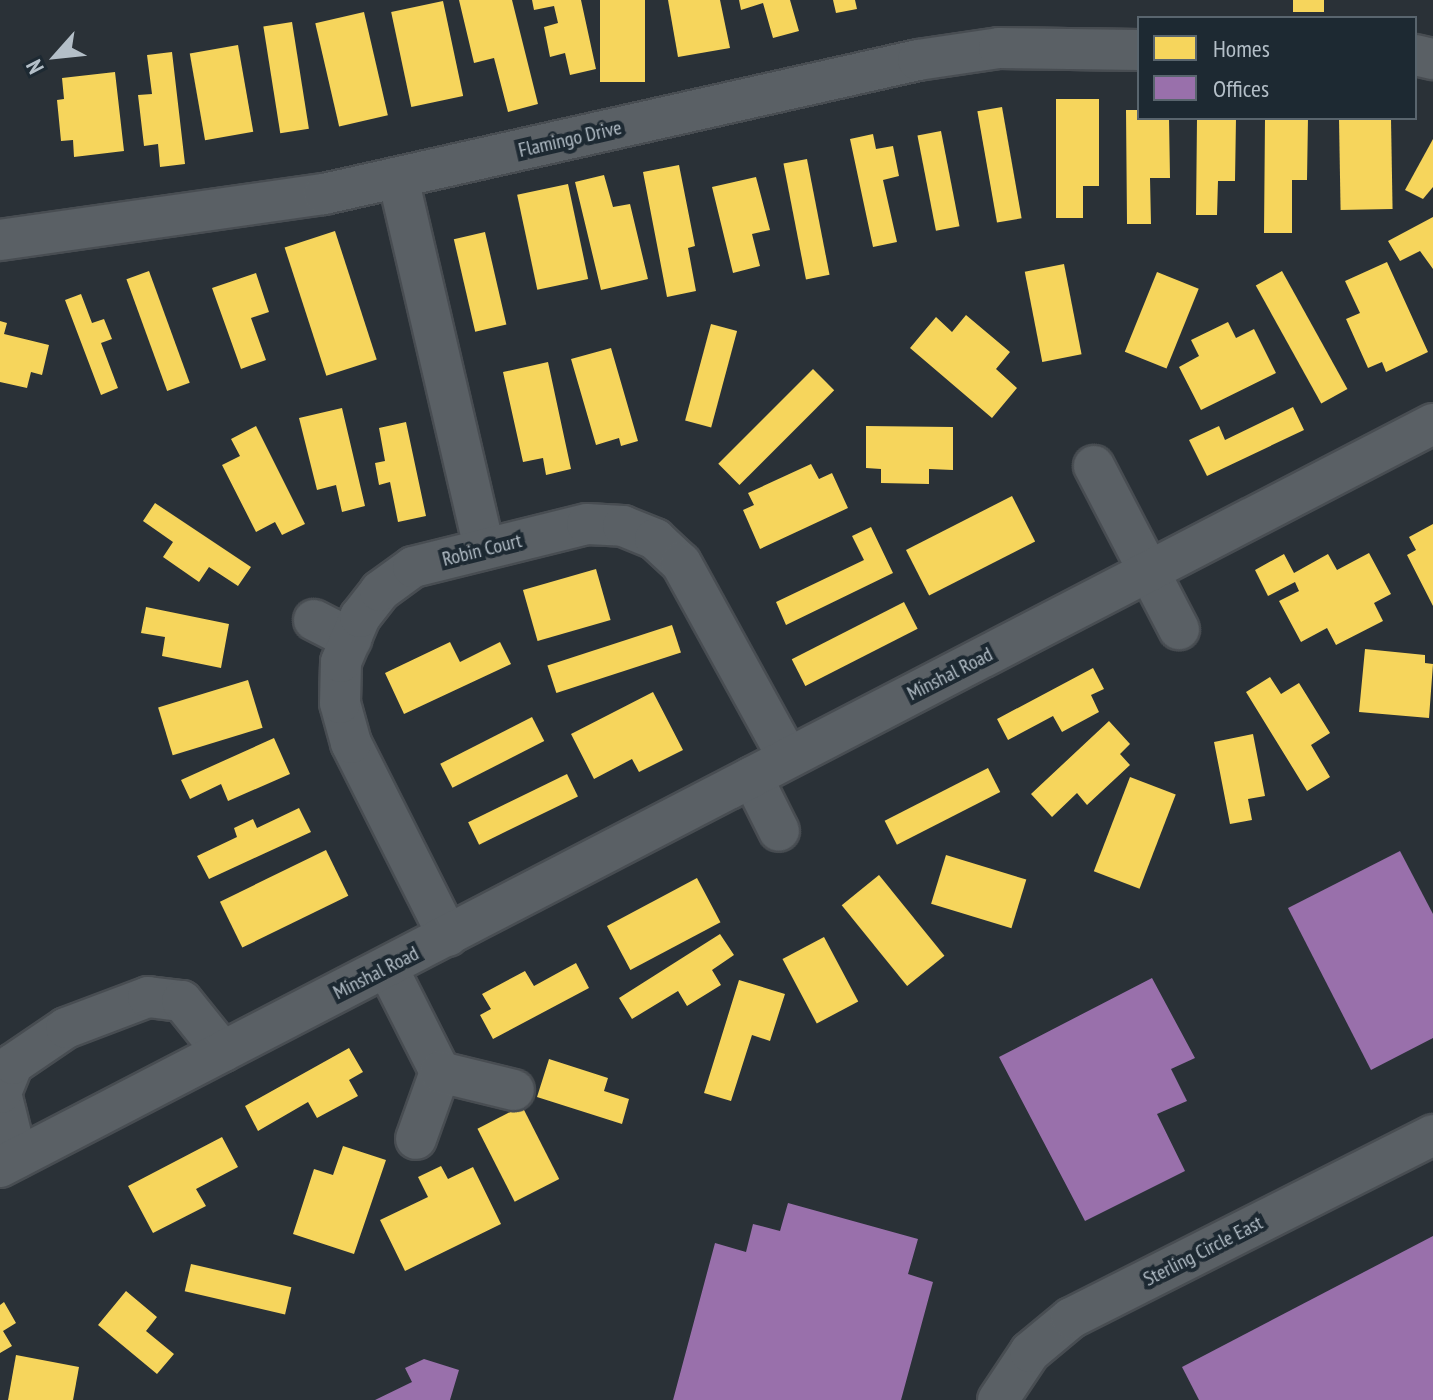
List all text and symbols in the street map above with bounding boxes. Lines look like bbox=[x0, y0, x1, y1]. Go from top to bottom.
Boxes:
north arrow bbox=[16, 16, 96, 96]
legend bbox=[1137, 16, 1417, 120]
text: Homes bbox=[1213, 33, 1270, 64]
text: N bbox=[19, 55, 50, 79]
text: Offices bbox=[1213, 73, 1269, 104]
street label: Flamingo Drive bbox=[516, 116, 624, 162]
street label: Robin Court bbox=[440, 529, 524, 571]
street label: Minshal Road bbox=[903, 642, 997, 706]
street label: Minshal Road bbox=[329, 941, 423, 1005]
street label: Sterling Circle East bbox=[1139, 1211, 1267, 1291]

